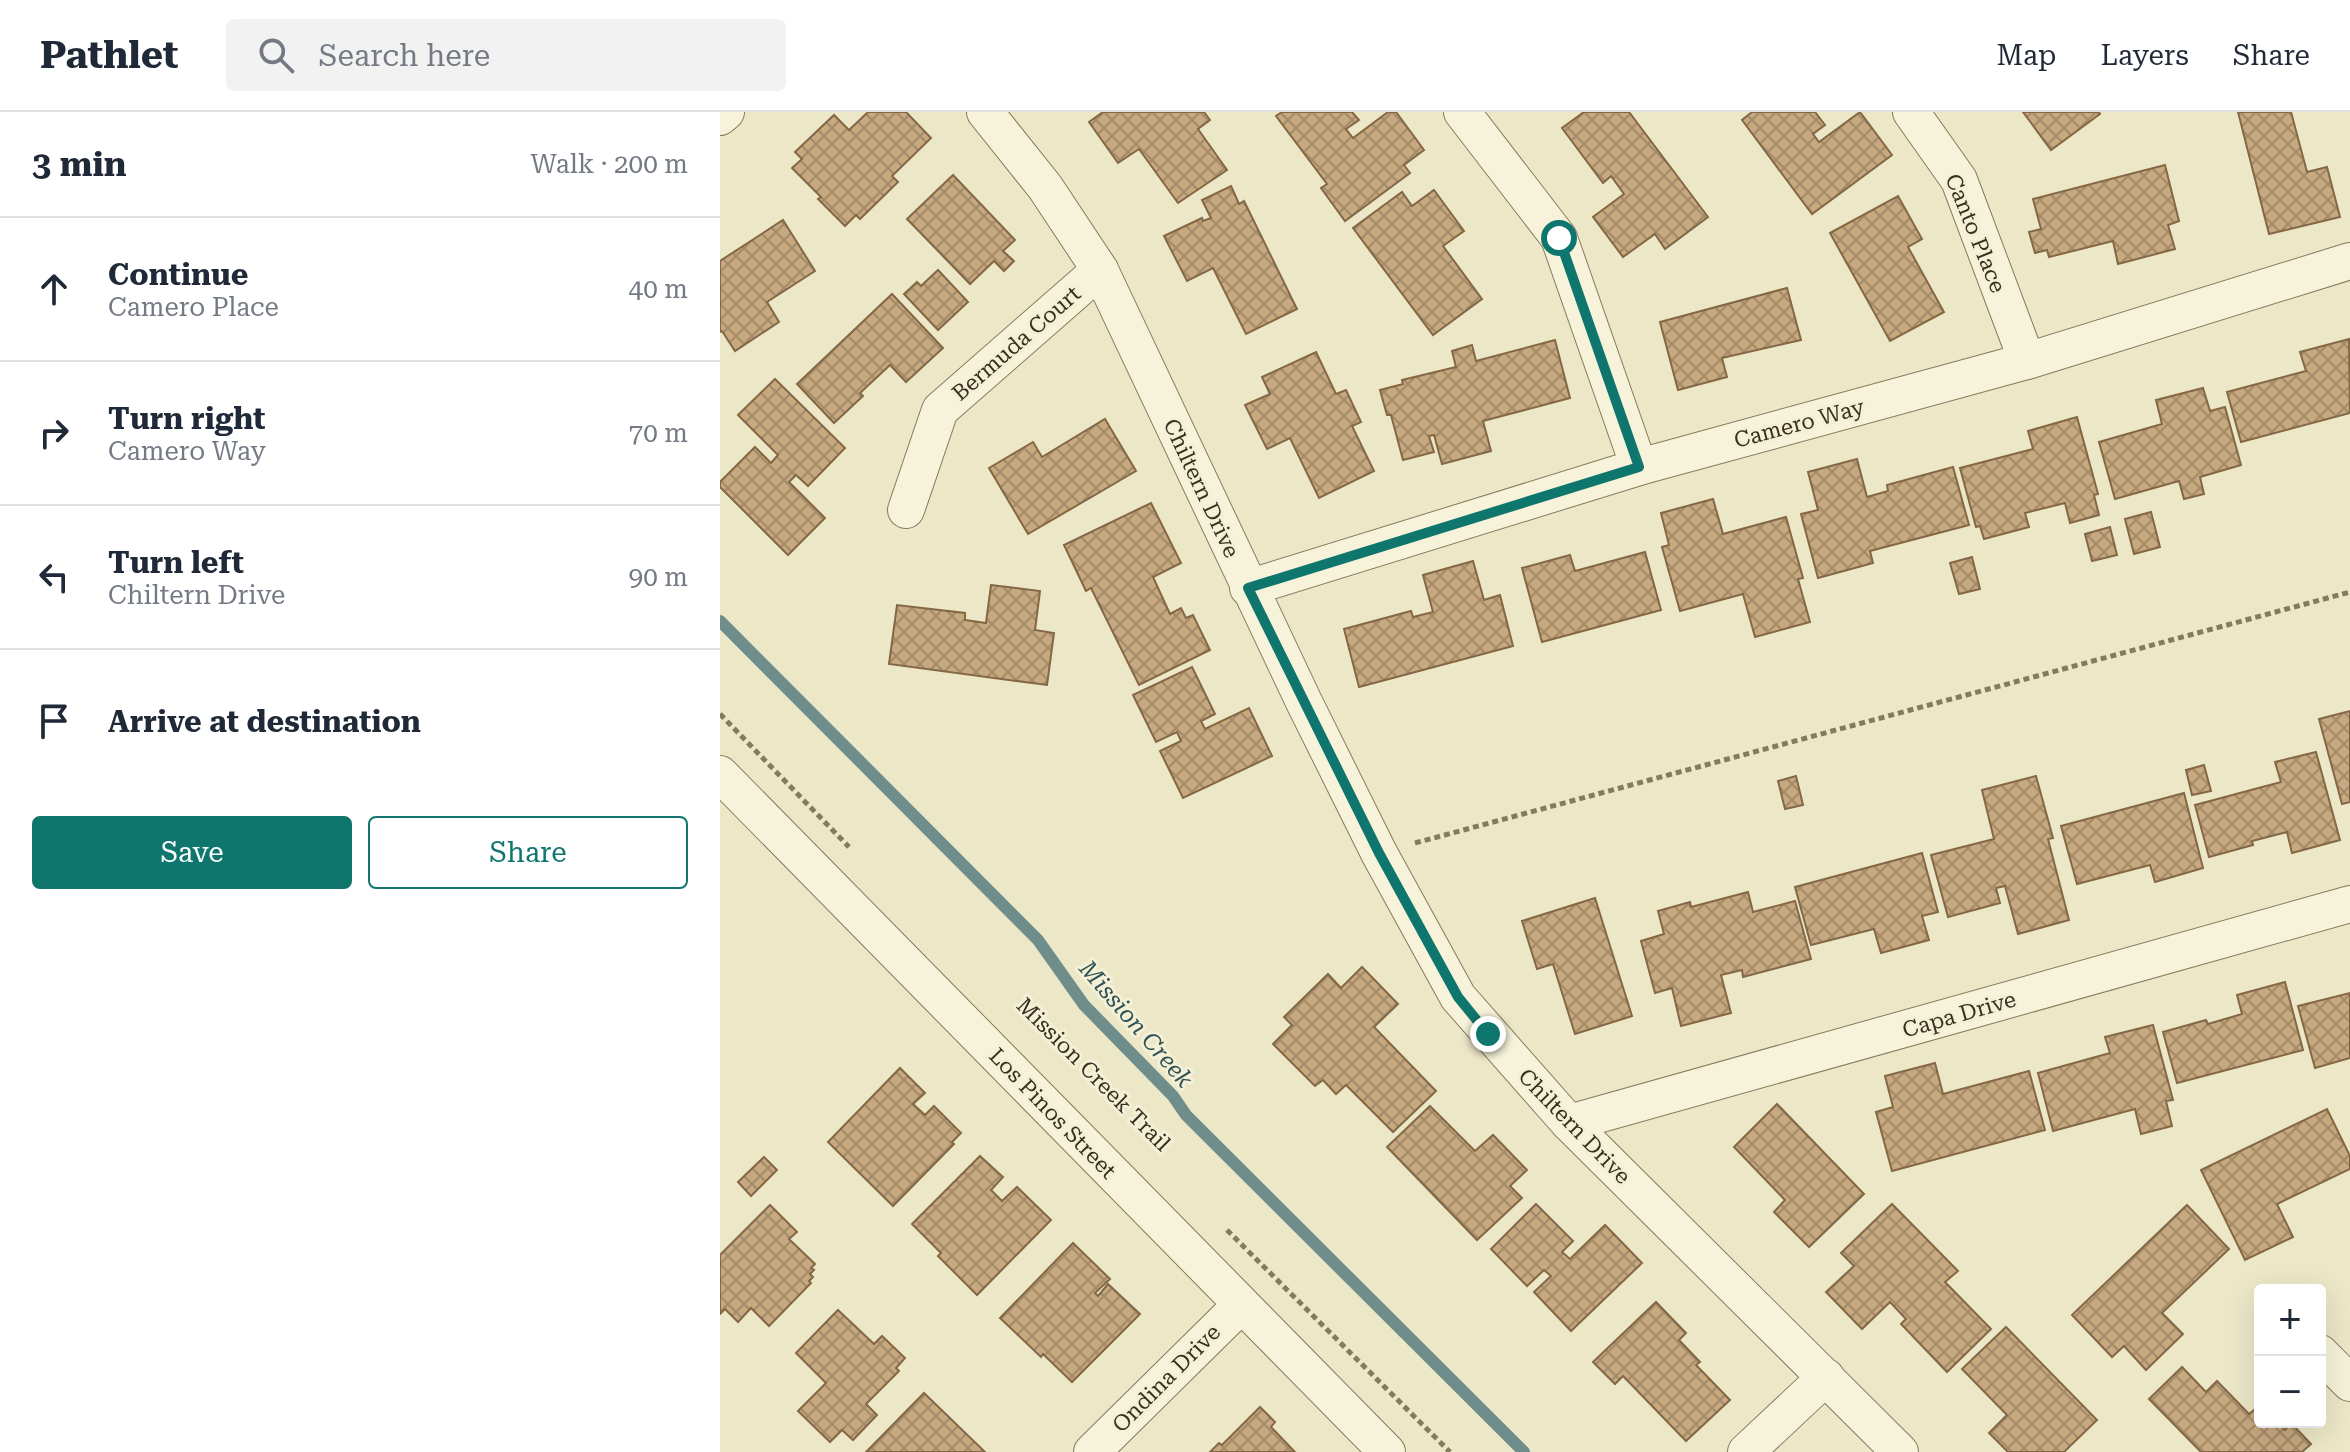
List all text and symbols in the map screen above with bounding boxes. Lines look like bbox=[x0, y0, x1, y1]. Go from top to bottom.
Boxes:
search box bbox=[226, 19, 786, 91]
text: Pathlet bbox=[40, 33, 178, 77]
icon: search bbox=[254, 33, 298, 77]
text: Search here bbox=[318, 38, 490, 73]
text: Map bbox=[1997, 39, 2056, 72]
text: Layers bbox=[2100, 39, 2189, 72]
text: Share bbox=[2233, 39, 2310, 72]
text: 3 min bbox=[32, 144, 127, 184]
text: Walk · 200 m bbox=[530, 149, 688, 179]
street label: Canto Place bbox=[1940, 170, 2011, 296]
route start bbox=[1541, 220, 1577, 256]
text: Continue bbox=[108, 257, 248, 292]
icon: ahead bbox=[32, 267, 76, 311]
text: 40 m bbox=[629, 274, 688, 304]
street label: Bermuda Court bbox=[947, 281, 1086, 406]
text: Camero Place bbox=[108, 292, 279, 322]
street label: Camero Way bbox=[1731, 394, 1867, 453]
text: Turn right bbox=[108, 401, 265, 436]
icon: right bbox=[32, 411, 76, 455]
street label: Chiltern Drive bbox=[1158, 415, 1245, 562]
text: 70 m bbox=[629, 418, 688, 448]
text: Camero Way bbox=[108, 436, 266, 466]
text: Turn left bbox=[108, 545, 244, 580]
icon: left bbox=[32, 555, 76, 599]
text: 90 m bbox=[629, 562, 688, 592]
text: Chiltern Drive bbox=[108, 580, 285, 610]
icon: arrive bbox=[32, 699, 76, 743]
text: Arrive at destination bbox=[108, 704, 421, 739]
button: Save bbox=[32, 816, 352, 889]
button: Share bbox=[368, 816, 688, 889]
water label: Mission Creek bbox=[1073, 954, 1199, 1093]
street label: Capa Drive bbox=[1900, 986, 2019, 1043]
street label: Mission Creek Trail bbox=[1012, 993, 1176, 1156]
route end bbox=[1470, 1016, 1506, 1052]
street label: Los Pinos Street bbox=[984, 1043, 1121, 1184]
street label: Chiltern Drive bbox=[1514, 1064, 1636, 1189]
map controls bbox=[2254, 1284, 2326, 1428]
button: + bbox=[2254, 1284, 2326, 1356]
street label: Ondina Drive bbox=[1107, 1319, 1225, 1437]
button: − bbox=[2254, 1356, 2326, 1428]

